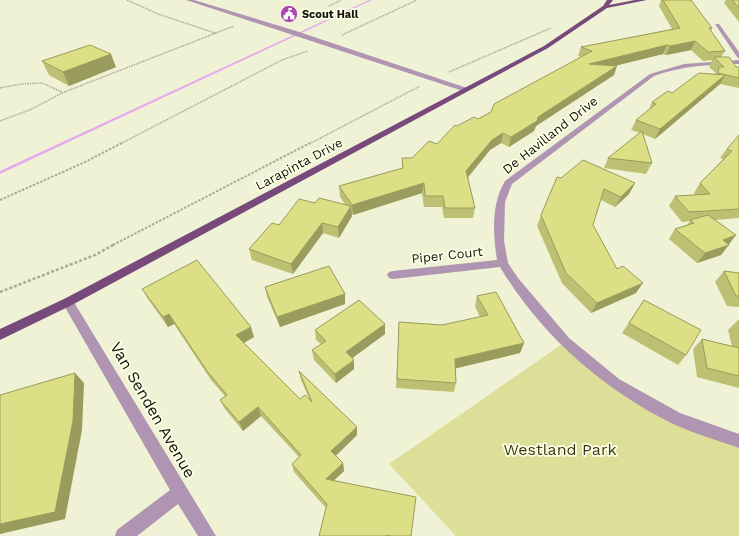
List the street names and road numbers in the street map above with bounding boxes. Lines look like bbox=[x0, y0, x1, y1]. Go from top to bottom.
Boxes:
street label: De Havilland Drive bbox=[500, 93, 600, 177]
street label: Larapinta Drive bbox=[253, 135, 345, 193]
street label: Piper Court bbox=[411, 244, 484, 266]
street label: Van Senden Avenue bbox=[106, 339, 200, 481]

